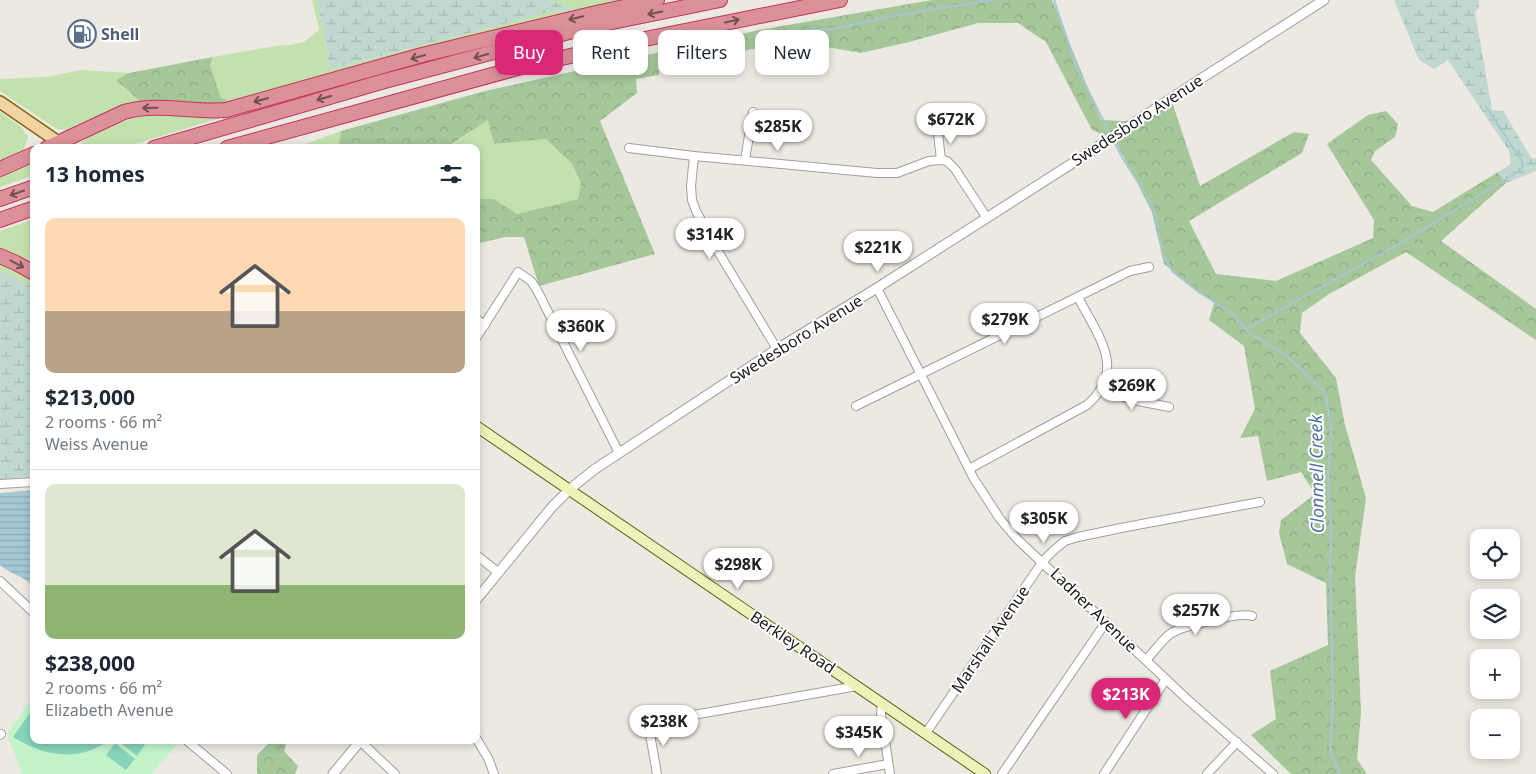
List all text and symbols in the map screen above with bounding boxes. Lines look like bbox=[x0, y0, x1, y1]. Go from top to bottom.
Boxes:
one-way arrow bbox=[648, 9, 664, 19]
one-way arrow bbox=[568, 14, 584, 23]
one-way arrow bbox=[724, 16, 740, 25]
fuel station icon: Shell bbox=[67, 19, 97, 49]
place label: Shell bbox=[101, 23, 139, 45]
chip: Buy bbox=[495, 30, 563, 75]
chip: Rent bbox=[573, 30, 648, 75]
chip: Filters bbox=[658, 30, 745, 75]
chip: New bbox=[755, 30, 829, 75]
one-way arrow bbox=[410, 52, 426, 62]
one-way arrow bbox=[473, 52, 489, 61]
street label: Swedesboro Avenue bbox=[1067, 69, 1207, 171]
one-way arrow bbox=[316, 93, 332, 103]
one-way arrow bbox=[254, 96, 270, 106]
pin: $672K bbox=[916, 102, 986, 145]
one-way arrow bbox=[142, 103, 158, 113]
text: $672K bbox=[927, 108, 975, 130]
pin: $285K bbox=[743, 110, 813, 152]
text: $285K bbox=[754, 115, 802, 137]
text: 13 homes bbox=[45, 160, 145, 188]
icon: filters bbox=[437, 160, 465, 188]
one-way arrow bbox=[10, 189, 25, 198]
pin: $314K bbox=[675, 218, 745, 260]
text: $314K bbox=[686, 223, 734, 245]
pin: $221K bbox=[843, 230, 913, 273]
text: $221K bbox=[854, 236, 902, 258]
icon: home bbox=[210, 251, 300, 341]
one-way arrow bbox=[9, 260, 24, 269]
street label: Swedesboro Avenue bbox=[725, 289, 867, 389]
pin: $279K bbox=[970, 302, 1040, 345]
text: $279K bbox=[981, 308, 1029, 330]
pin: $360K bbox=[546, 310, 616, 352]
text: $360K bbox=[557, 315, 605, 337]
pin: $269K bbox=[1097, 368, 1167, 411]
text: $269K bbox=[1108, 374, 1156, 396]
text: $213,000 bbox=[45, 383, 135, 411]
text: 2 rooms · 66 m² bbox=[45, 411, 162, 433]
water label: Clonmell Creek bbox=[1303, 413, 1329, 534]
text: Weiss Avenue bbox=[45, 433, 148, 455]
pin: $305K bbox=[1009, 502, 1079, 544]
text: $305K bbox=[1020, 507, 1068, 529]
icon: home bbox=[210, 516, 300, 606]
map controls bbox=[1470, 529, 1520, 759]
button: locate bbox=[1470, 529, 1520, 579]
pin: $298K bbox=[703, 548, 773, 590]
text: $298K bbox=[714, 553, 762, 575]
street label: Ladner Avenue bbox=[1046, 563, 1142, 657]
street label: Marshall Avenue bbox=[946, 581, 1034, 697]
button: layers bbox=[1470, 589, 1520, 639]
pin: $257K bbox=[1161, 594, 1231, 636]
text: $257K bbox=[1172, 599, 1220, 621]
street label: Berkley Road bbox=[746, 605, 840, 679]
text: $238,000 bbox=[45, 649, 135, 677]
button: + bbox=[1470, 649, 1520, 699]
text: 2 rooms · 66 m² bbox=[45, 677, 162, 699]
pin: $213K bbox=[1091, 678, 1161, 720]
text: $213K bbox=[1102, 683, 1150, 705]
text: Elizabeth Avenue bbox=[45, 699, 174, 721]
pin: $238K bbox=[629, 704, 699, 747]
button: − bbox=[1470, 709, 1520, 759]
text: $238K bbox=[640, 710, 688, 732]
pin: $345K bbox=[824, 716, 894, 758]
text: $345K bbox=[835, 721, 883, 743]

